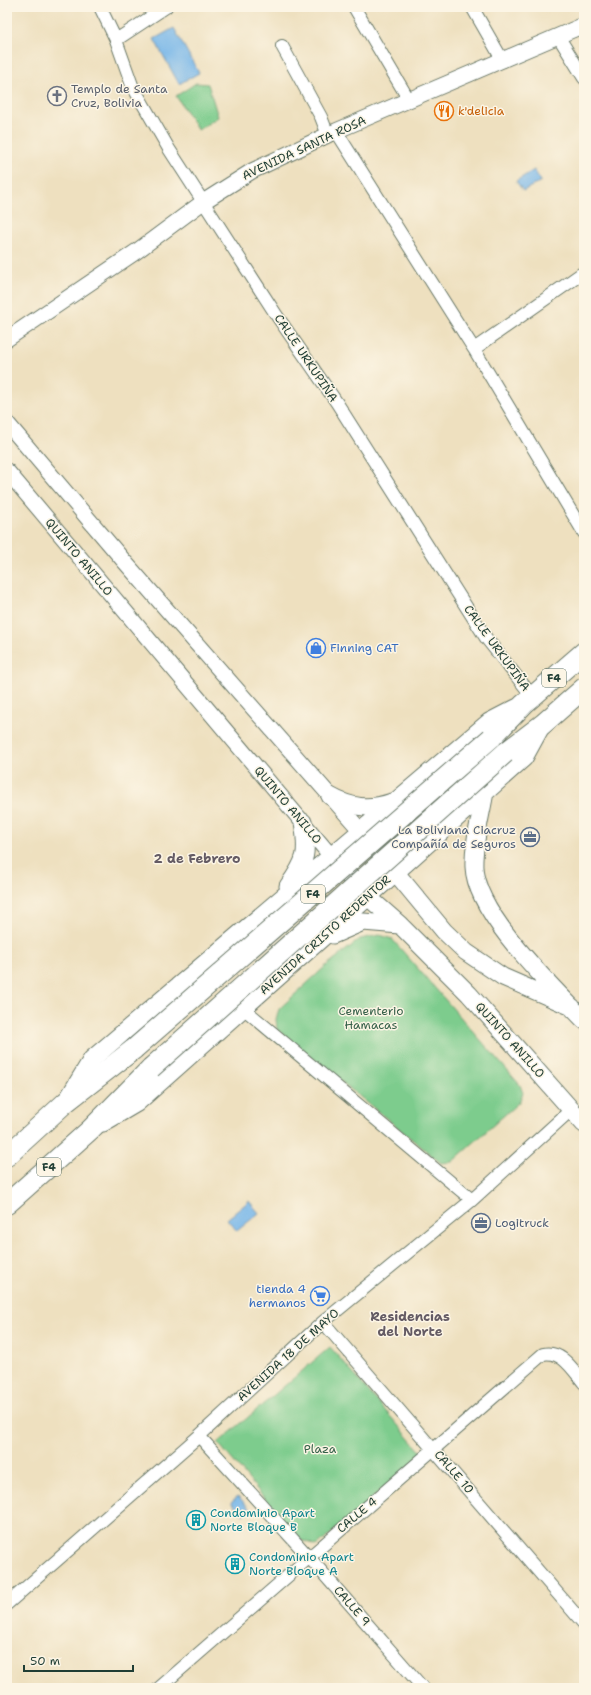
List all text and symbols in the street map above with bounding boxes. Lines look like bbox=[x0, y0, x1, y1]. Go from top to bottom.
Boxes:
place label: Templo de Santa Cruz, Bolivia bbox=[71, 81, 168, 111]
church icon: Templo de Santa Cruz, Bolivia bbox=[46, 85, 68, 107]
restaurant icon: k'delicia bbox=[433, 100, 455, 122]
place label: k'delicia bbox=[458, 103, 505, 119]
street label: AVENIDA SANTA ROSA bbox=[239, 112, 369, 184]
street label: CALLE URKUPIÑA bbox=[271, 311, 342, 405]
street label: QUINTO ANILLO bbox=[42, 515, 116, 599]
street label: CALLE URKUPIÑA bbox=[460, 602, 534, 695]
shop icon: Finning CAT bbox=[305, 637, 327, 659]
place label: Finning CAT bbox=[330, 640, 399, 656]
road number: F4 bbox=[542, 669, 566, 687]
street label: QUINTO ANILLO bbox=[251, 763, 325, 847]
place label: La Boliviana Ciacruz Compañía de Seguros bbox=[391, 822, 516, 852]
office icon: La Boliviana Ciacruz Compañía de Seguros bbox=[519, 826, 541, 848]
district label: 2 de Febrero bbox=[154, 850, 240, 867]
street label: AVENIDA CRISTO REDENTOR bbox=[256, 872, 394, 998]
road number: F4 bbox=[301, 885, 325, 903]
street label: QUINTO ANILLO bbox=[472, 999, 548, 1081]
park label: Cementerio Hamacas bbox=[338, 1003, 404, 1033]
road number: F4 bbox=[37, 1158, 61, 1176]
office icon: Logitruck bbox=[470, 1212, 492, 1234]
place label: Logitruck bbox=[495, 1215, 549, 1231]
place label: tienda 4 hermanos bbox=[249, 1281, 306, 1311]
supermarket icon: tienda 4 hermanos bbox=[309, 1285, 331, 1307]
street label: AVENIDA 18 DE MAYO bbox=[234, 1305, 342, 1405]
district label: Residencias del Norte bbox=[370, 1308, 450, 1340]
park label: Plaza bbox=[304, 1441, 337, 1457]
street label: CALLE 10 bbox=[431, 1447, 477, 1497]
street label: CALLE 4 bbox=[333, 1493, 381, 1537]
place label: Condominio Apart Norte Bloque B bbox=[210, 1505, 315, 1535]
building icon: Condominio Apart Norte Bloque B bbox=[185, 1509, 207, 1531]
place label: Condominio Apart Norte Bloque A bbox=[249, 1549, 354, 1579]
building icon: Condominio Apart Norte Bloque A bbox=[224, 1553, 246, 1575]
street label: CALLE 9 bbox=[330, 1583, 374, 1629]
scale bar bbox=[24, 1647, 133, 1673]
text: 50 m bbox=[30, 1653, 60, 1669]

